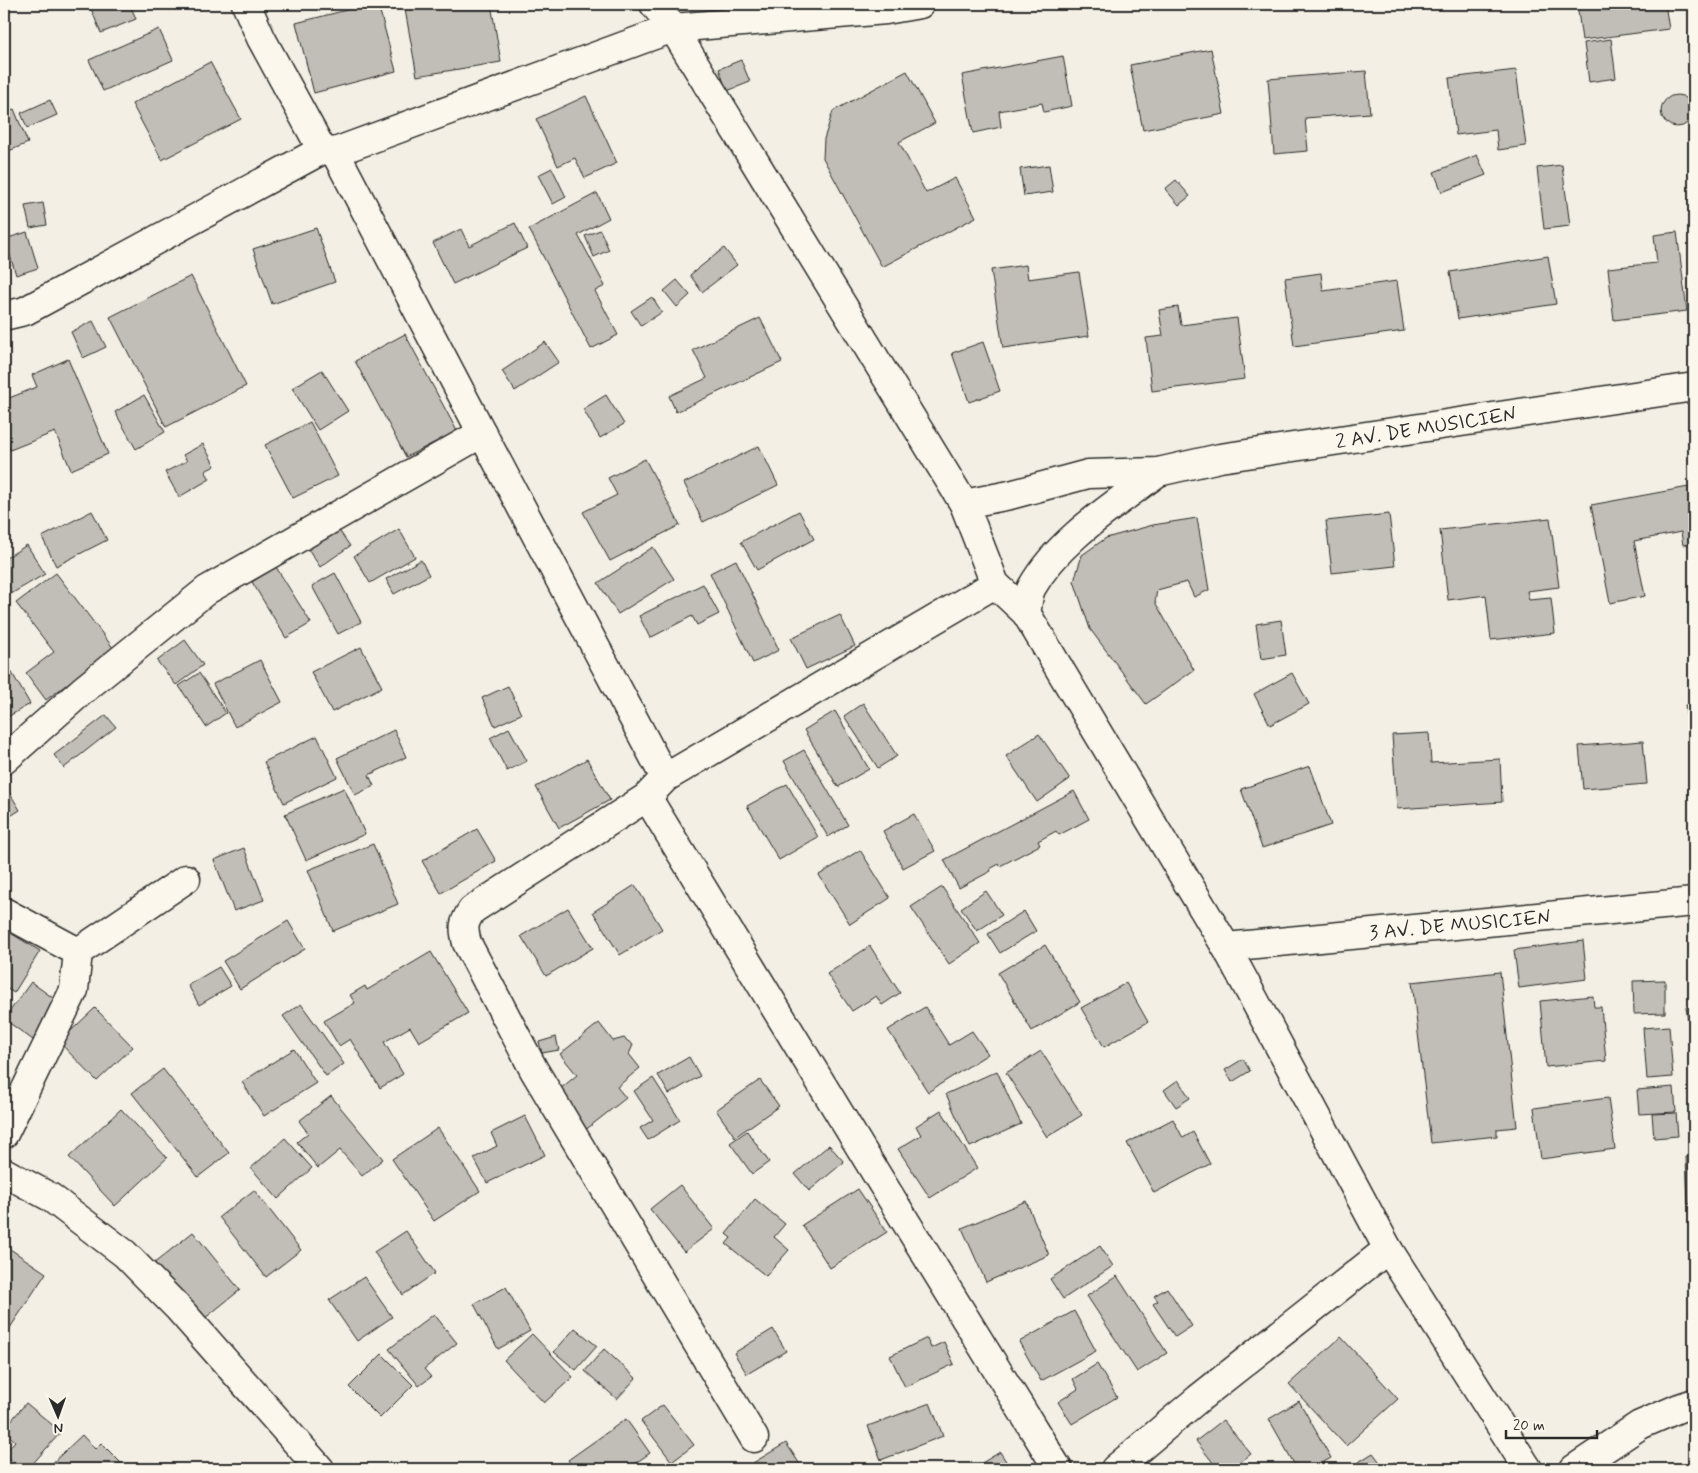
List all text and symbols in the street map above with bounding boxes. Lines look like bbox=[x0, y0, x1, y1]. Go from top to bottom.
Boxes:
street label: 2 AV. DE MUSICIEN bbox=[1334, 401, 1519, 456]
street label: 3 AV. DE MUSICIEN bbox=[1368, 904, 1552, 947]
north arrow bbox=[32, 1390, 82, 1440]
scale bar bbox=[1506, 1408, 1597, 1440]
text: 20 m bbox=[1513, 1416, 1545, 1436]
text: N bbox=[53, 1419, 63, 1437]

